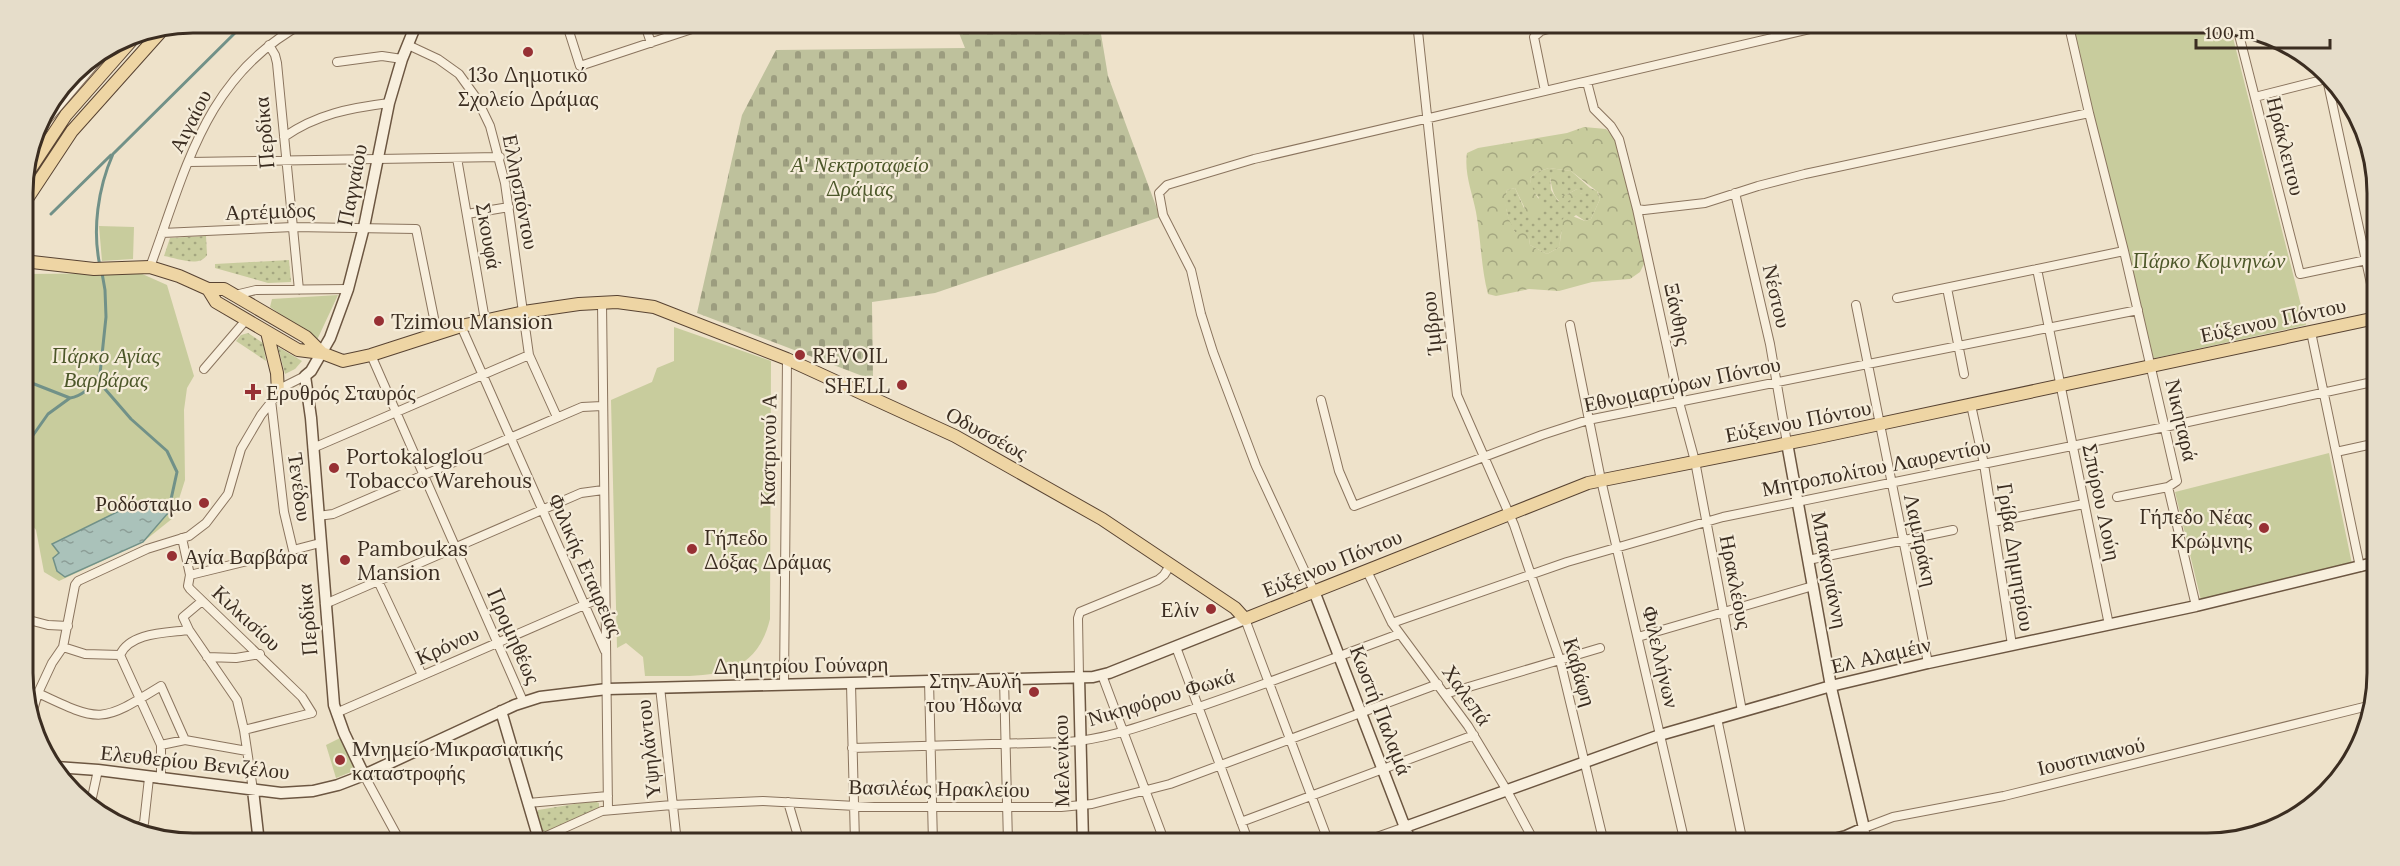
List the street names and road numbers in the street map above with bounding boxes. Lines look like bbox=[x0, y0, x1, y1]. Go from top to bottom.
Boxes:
street label: Αιγαίου bbox=[163, 85, 217, 157]
street label: Ηράκλειτου bbox=[2261, 94, 2311, 198]
street label: Περδίκα bbox=[247, 96, 281, 170]
street label: Ελλησπόντου bbox=[497, 132, 545, 252]
street label: Παγγαίου bbox=[331, 142, 373, 228]
street label: Αρτέμιδος bbox=[224, 196, 316, 226]
street label: Σκουφά bbox=[470, 201, 508, 271]
street label: Νέστου bbox=[1757, 261, 1797, 331]
street label: Ξάνθης bbox=[1658, 280, 1698, 348]
street label: Ίμβρου bbox=[1414, 290, 1448, 357]
street label: Εύξεινου Πόντου bbox=[2198, 291, 2348, 349]
street label: Εθνομαρτύρων Πόντου bbox=[1581, 350, 1783, 418]
street label: Νικηταρά bbox=[2159, 376, 2205, 464]
street label: Καστρινού Α bbox=[754, 393, 782, 506]
street label: Εύξεινου Πόντου bbox=[1723, 394, 1873, 448]
street label: Οδυσσέως bbox=[941, 400, 1033, 466]
street label: Μητροπολίτου Λαυρεντίου bbox=[1759, 432, 1993, 502]
street label: Σπύρου Λούη bbox=[2076, 441, 2128, 563]
street label: Τενέδου bbox=[282, 451, 318, 523]
street label: Γρίβα Δημητρίου bbox=[1991, 481, 2041, 633]
street label: Φιλικής Εταιρείας bbox=[542, 489, 630, 642]
street label: Λαμπράκη bbox=[1898, 491, 1944, 589]
street label: Μπακογιάννη bbox=[1805, 509, 1855, 631]
street label: Εύξεινου Πόντου bbox=[1258, 523, 1406, 603]
street label: Ηρακλέους bbox=[1714, 533, 1758, 632]
street label: Κιλκισίου bbox=[207, 579, 287, 657]
street label: Περδίκα bbox=[290, 583, 324, 657]
street label: Προμηθέως bbox=[481, 584, 547, 689]
street label: Φιλελλήνων bbox=[1636, 603, 1686, 711]
street label: Κρόνου bbox=[411, 619, 483, 671]
street label: Ελ Αλαμέιν bbox=[1828, 630, 1934, 680]
street label: Καβάφη bbox=[1557, 635, 1603, 709]
street label: Κωστή Παλαμά bbox=[1344, 641, 1418, 779]
street label: Δημητρίου Γούναρη bbox=[713, 650, 889, 680]
street label: Χαλεπά bbox=[1436, 659, 1498, 731]
street label: Νικηφόρου Φωκά bbox=[1084, 662, 1238, 732]
street label: Υψηλάντου bbox=[629, 698, 667, 800]
street label: Μελενίκου bbox=[1047, 714, 1075, 808]
street label: Ιουστινιανού bbox=[2034, 730, 2148, 782]
street label: Ελευθερίου Βενιζέλου bbox=[99, 739, 291, 785]
street label: Βασιλέως Ηρακλείου bbox=[848, 773, 1030, 803]

